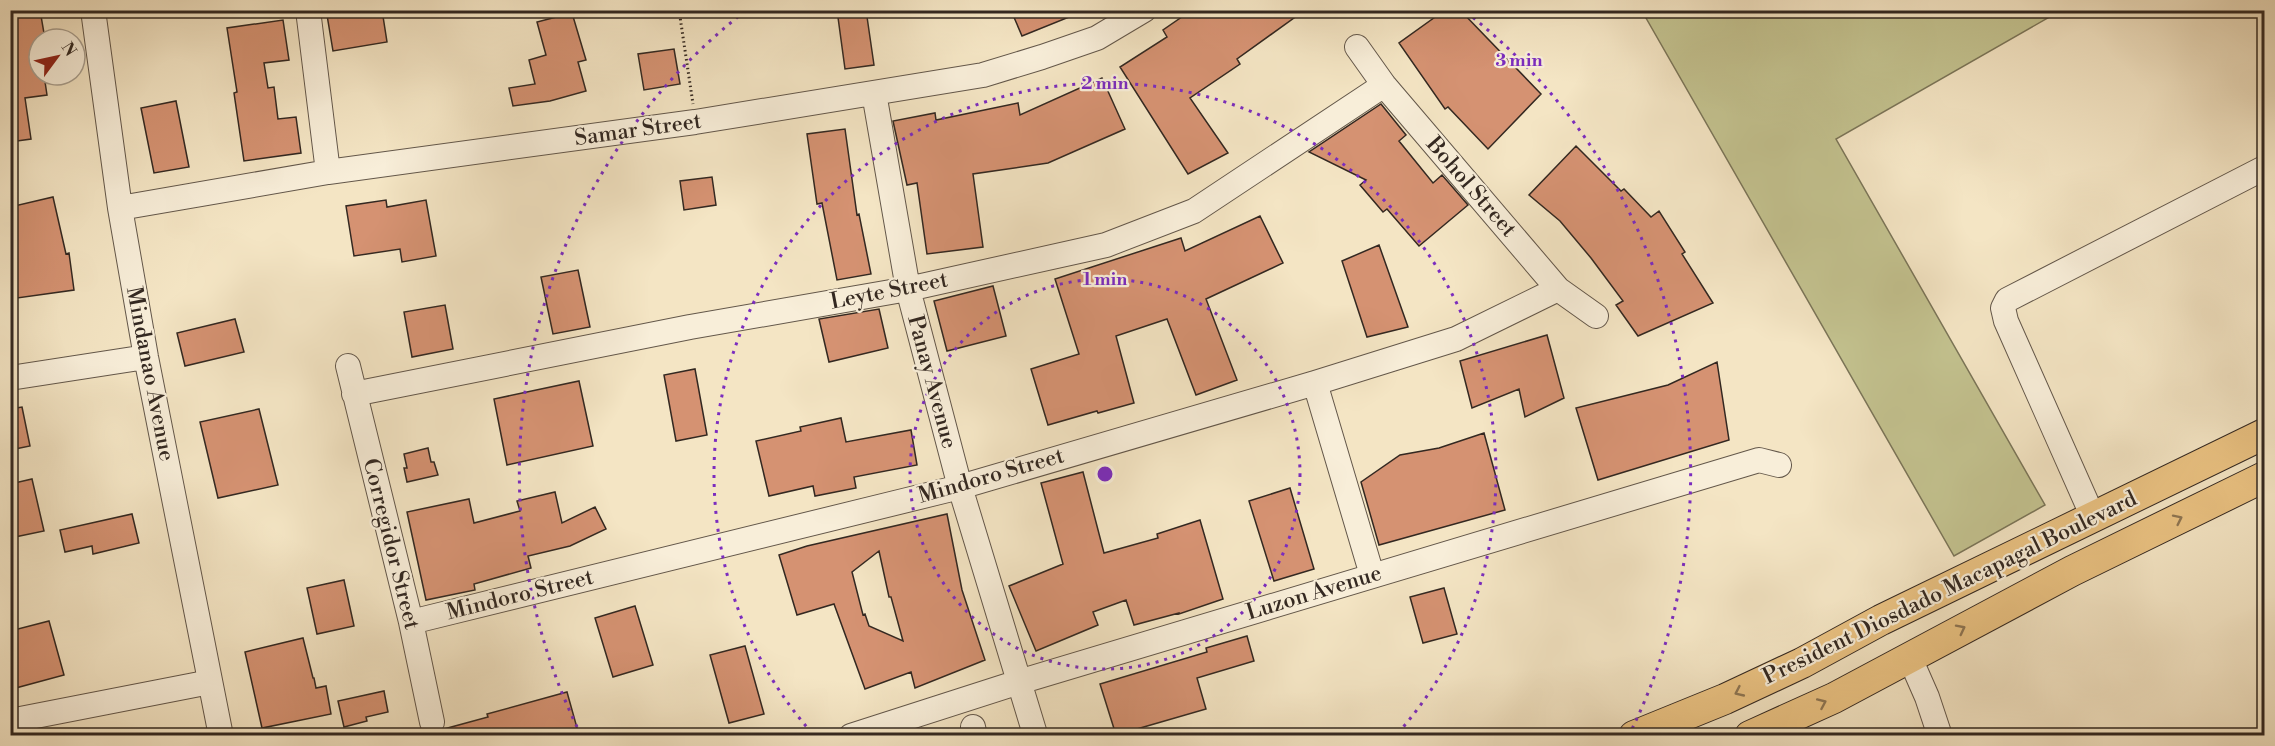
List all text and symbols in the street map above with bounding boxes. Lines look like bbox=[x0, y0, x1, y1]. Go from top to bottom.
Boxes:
north arrow bbox=[27, 27, 87, 87]
text: N bbox=[57, 39, 81, 60]
text: 3 min bbox=[1496, 49, 1542, 72]
text: 2 min bbox=[1081, 72, 1129, 95]
street label: Samar Street bbox=[573, 108, 703, 152]
street label: Bohol Street bbox=[1419, 131, 1522, 243]
street label: Leyte Street bbox=[828, 266, 950, 316]
text: 1 min bbox=[1083, 268, 1127, 291]
street label: Mindanao Avenue bbox=[120, 284, 180, 464]
street label: Panay Avenue bbox=[901, 312, 963, 452]
street label: Mindoro Street bbox=[915, 442, 1067, 510]
street label: Corregidor Street bbox=[357, 456, 425, 632]
centre of rings bbox=[1095, 464, 1115, 484]
street label: President Diosdado Macapagal Boulevard bbox=[1759, 485, 2142, 691]
one-way arrow bbox=[2172, 515, 2183, 526]
street label: Luzon Avenue bbox=[1243, 560, 1385, 626]
street label: Mindoro Street bbox=[444, 564, 597, 626]
one-way arrow bbox=[1955, 625, 1966, 636]
one-way arrow bbox=[1735, 685, 1746, 697]
one-way arrow bbox=[1816, 698, 1827, 710]

